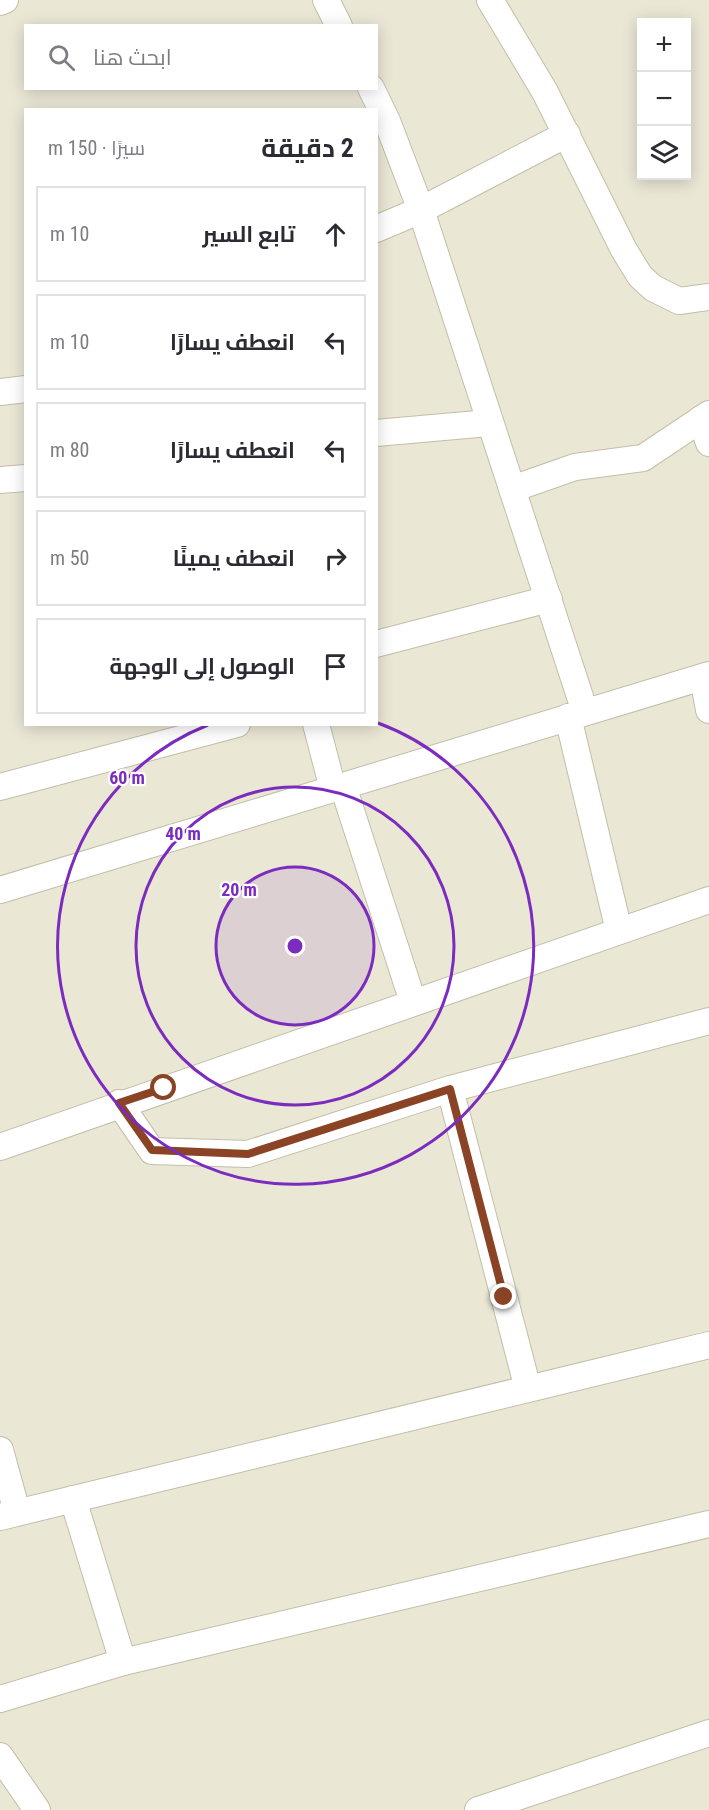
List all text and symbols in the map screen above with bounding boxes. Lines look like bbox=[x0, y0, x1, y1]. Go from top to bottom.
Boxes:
map controls bbox=[637, 18, 691, 180]
button: + bbox=[637, 18, 691, 72]
search box bbox=[24, 24, 378, 90]
icon: search bbox=[45, 41, 78, 74]
text: ابحث هنا bbox=[93, 45, 172, 70]
button: − bbox=[637, 72, 691, 126]
button: layers bbox=[637, 126, 691, 180]
text: 2 دقيقة bbox=[261, 133, 354, 163]
text: سيرًا · 150 m bbox=[48, 136, 145, 160]
icon: ahead bbox=[319, 218, 352, 251]
text: 10 m bbox=[50, 222, 89, 246]
text: تابع السير bbox=[202, 222, 295, 247]
icon: left bbox=[319, 326, 352, 359]
text: 10 m bbox=[50, 330, 89, 354]
text: انعطف يسارًا bbox=[170, 330, 295, 355]
icon: left bbox=[319, 434, 352, 467]
text: 80 m bbox=[50, 438, 89, 462]
text: انعطف يسارًا bbox=[170, 438, 295, 463]
icon: right bbox=[319, 542, 352, 575]
text: 50 m bbox=[50, 546, 89, 570]
text: انعطف يمينًا bbox=[173, 546, 295, 571]
icon: arrive bbox=[319, 650, 352, 683]
text: الوصول إلى الوجهة bbox=[110, 654, 295, 679]
text: 60 m bbox=[109, 767, 145, 788]
text: 40 m bbox=[165, 823, 201, 844]
text: 20 m bbox=[221, 879, 257, 900]
centre of rings bbox=[285, 936, 305, 956]
route start bbox=[150, 1074, 176, 1100]
route end bbox=[490, 1283, 516, 1309]

